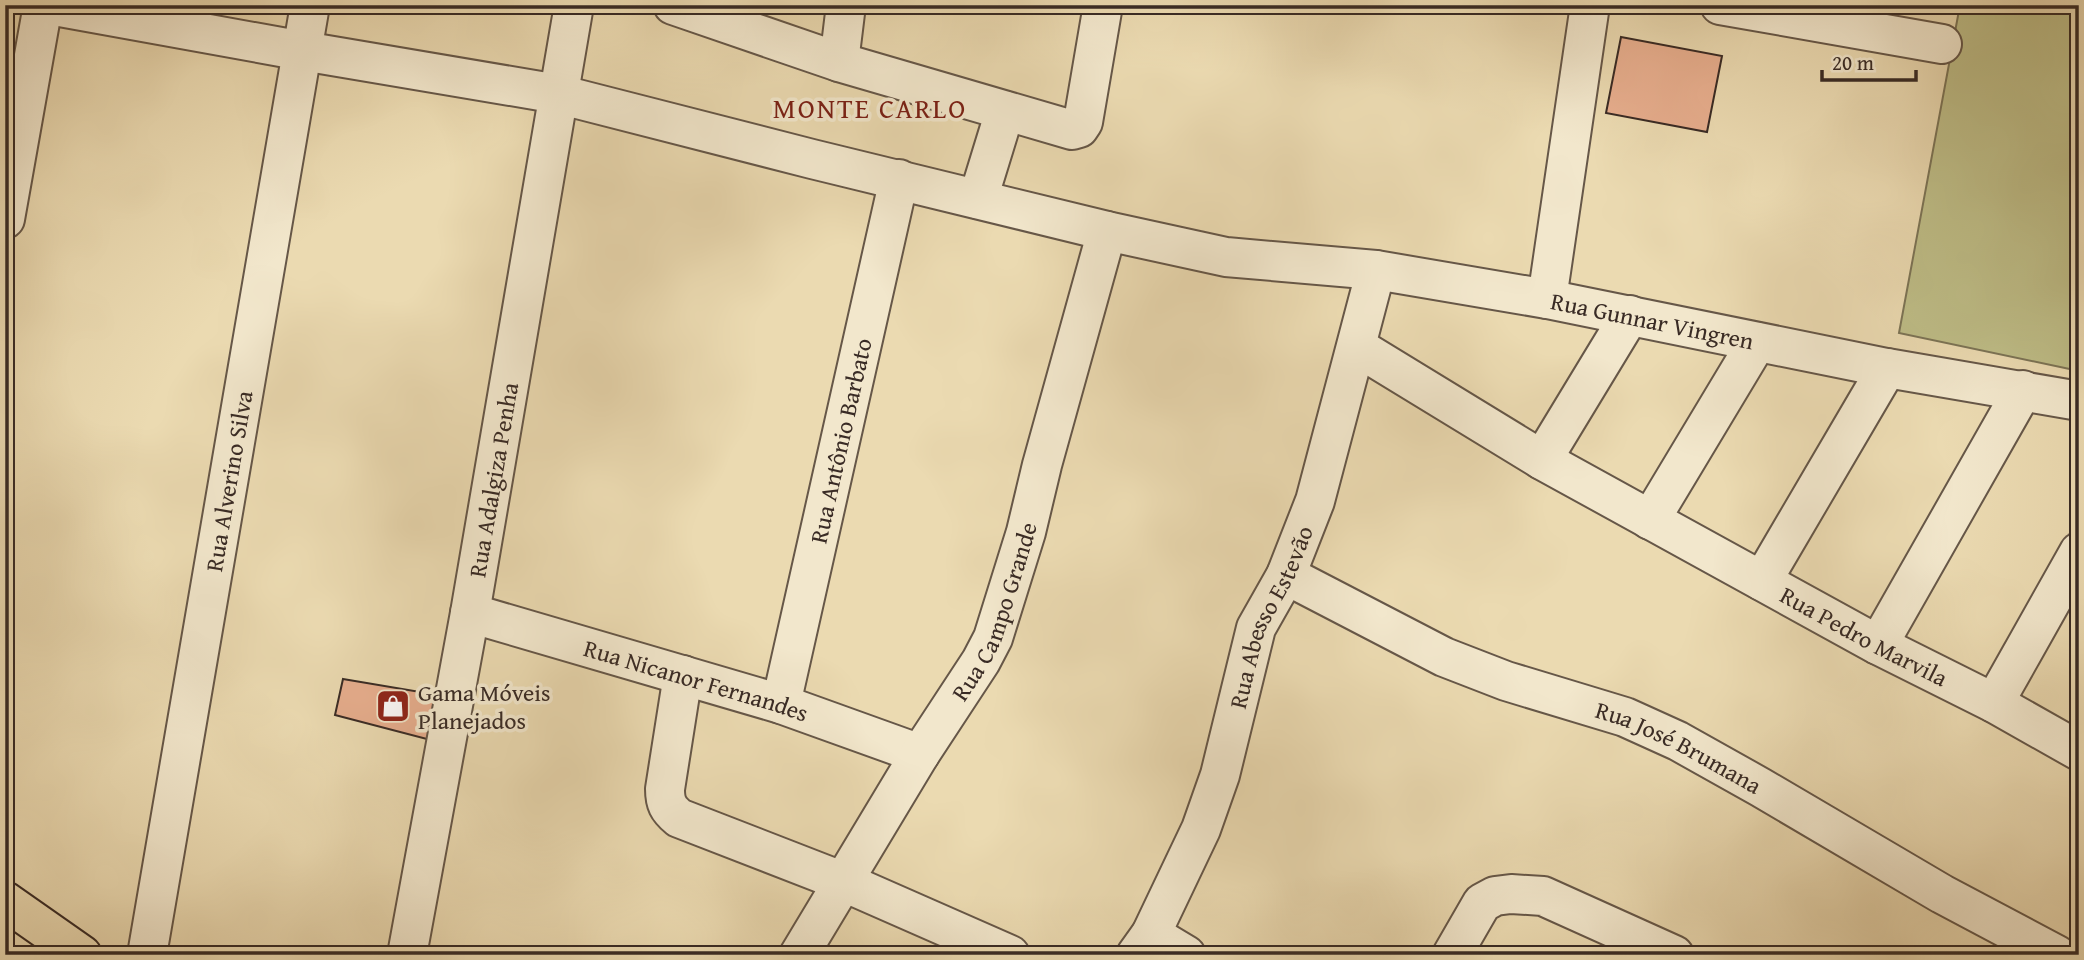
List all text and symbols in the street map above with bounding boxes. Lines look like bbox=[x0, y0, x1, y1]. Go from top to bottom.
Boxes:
scale bar bbox=[1822, 38, 1916, 82]
text: 20 m bbox=[1832, 47, 1874, 78]
district label: MONTE CARLO bbox=[773, 87, 967, 128]
street label: Rua Gunnar Vingren bbox=[1548, 283, 1758, 358]
street label: Rua Antônio Barbato bbox=[800, 335, 880, 547]
street label: Rua Adalgiza Penha bbox=[459, 379, 527, 580]
street label: Rua Alverino Silva bbox=[196, 387, 261, 574]
street label: Rua Campo Grande bbox=[942, 519, 1045, 708]
street label: Rua Abesso Estevão bbox=[1219, 520, 1321, 712]
street label: Rua Pedro Marvila bbox=[1774, 577, 1955, 695]
street label: Rua Nicanor Fernandes bbox=[580, 630, 814, 730]
place label: Gama Móveis Planejados bbox=[418, 675, 551, 738]
shop icon: Gama Móveis Planejados bbox=[374, 687, 412, 725]
street label: Rua José Brumana bbox=[1592, 692, 1769, 802]

